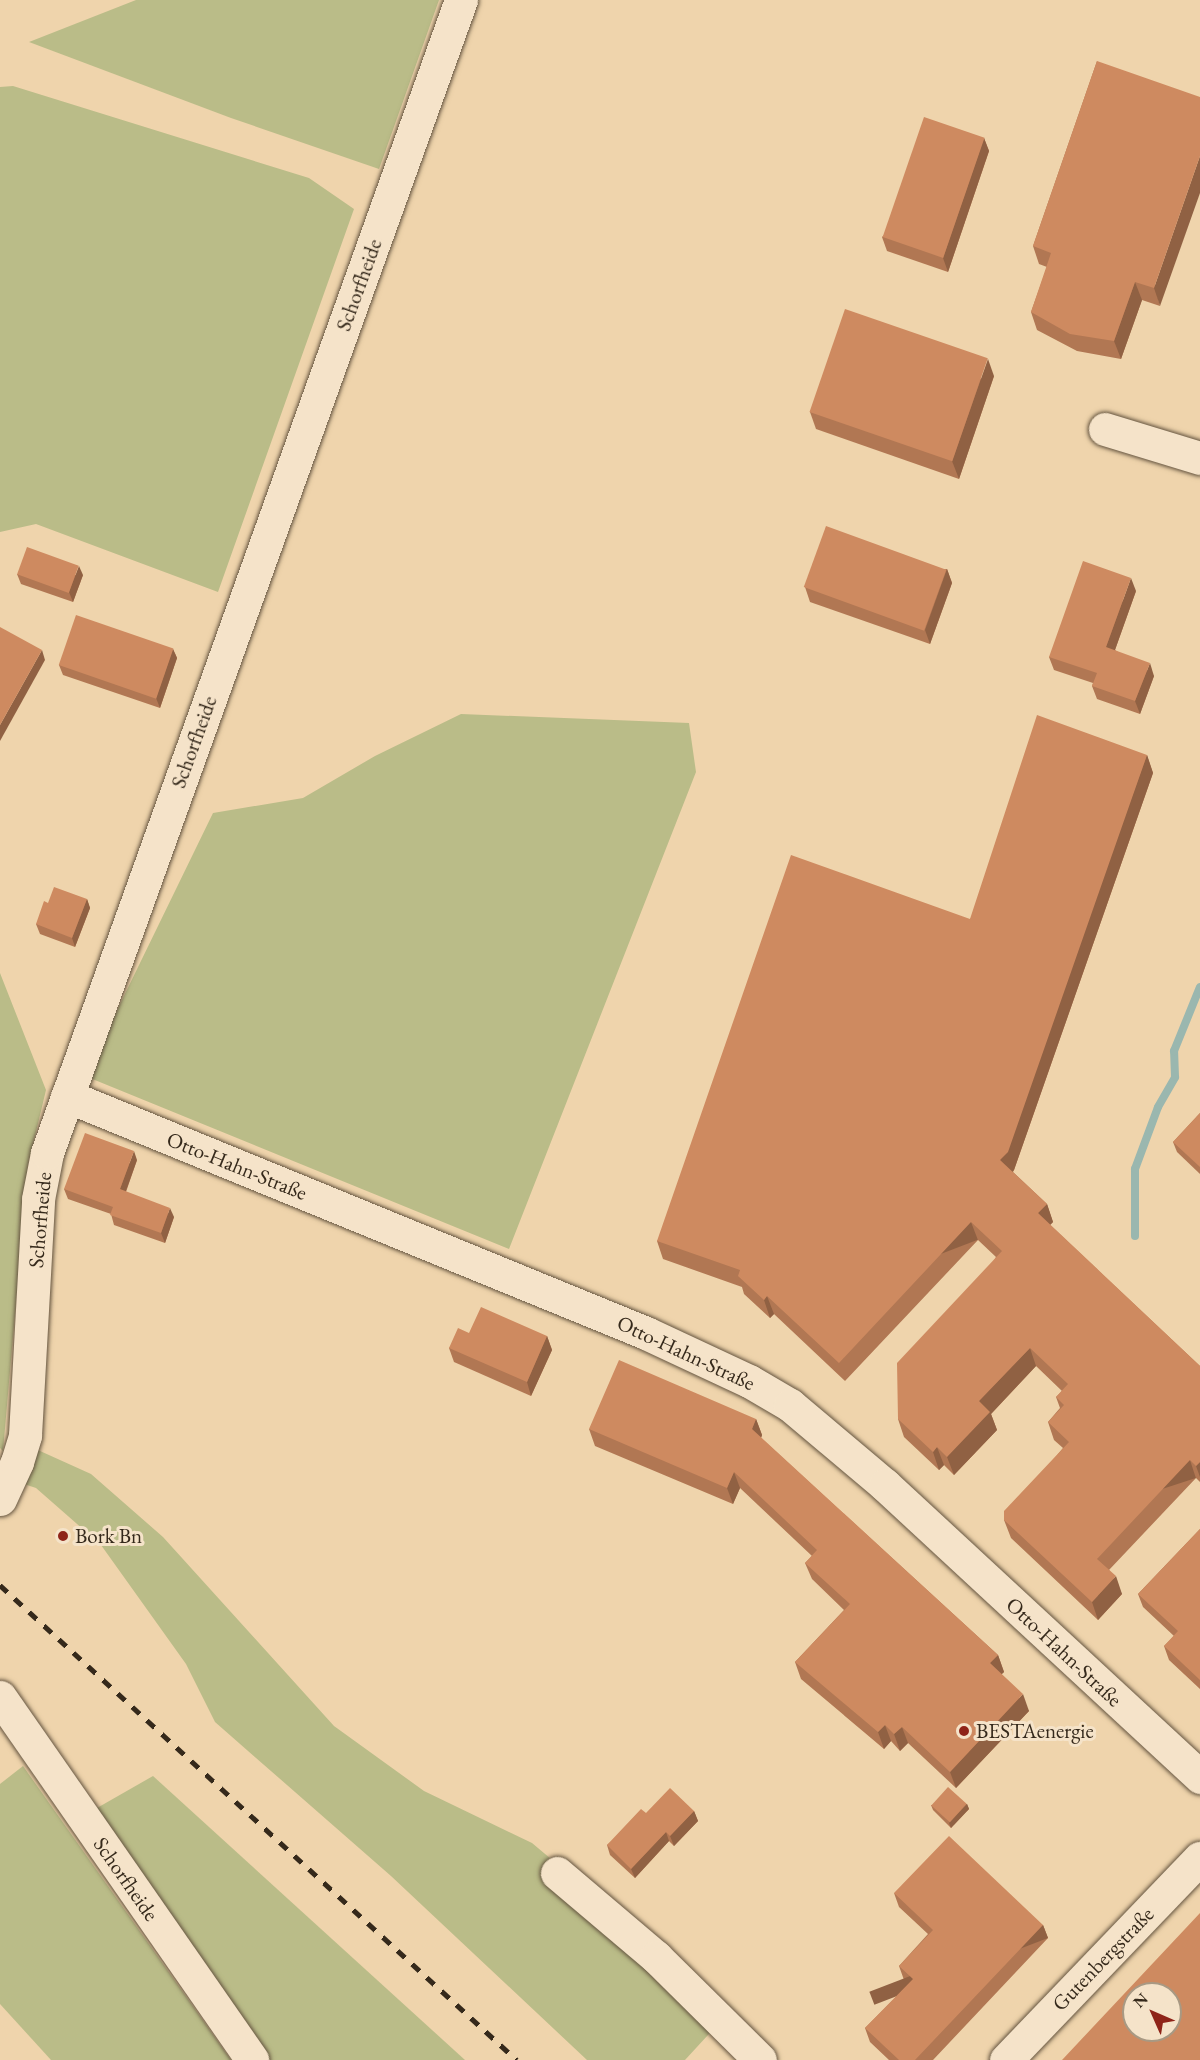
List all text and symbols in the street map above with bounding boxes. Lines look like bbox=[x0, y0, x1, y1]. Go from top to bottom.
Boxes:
street label: Schorfheide bbox=[331, 236, 387, 334]
street label: Schorfheide bbox=[166, 693, 222, 791]
street label: Otto-Hahn-Straße bbox=[163, 1126, 311, 1206]
street label: Schorfheide bbox=[23, 1171, 57, 1269]
street label: Otto-Hahn-Straße bbox=[613, 1310, 759, 1396]
place label: Bork Bn bbox=[75, 1523, 142, 1549]
marker: Bork Bn bbox=[56, 1529, 70, 1543]
street label: Otto-Hahn-Straße bbox=[1001, 1592, 1127, 1712]
place label: BESTAenergie bbox=[976, 1718, 1094, 1744]
marker: BESTAenergie bbox=[957, 1724, 971, 1738]
street label: Schorfheide bbox=[88, 1832, 164, 1926]
street label: Gutenbergstraße bbox=[1047, 1902, 1159, 2016]
north arrow bbox=[1122, 1982, 1182, 2042]
text: N bbox=[1128, 1988, 1152, 2012]

